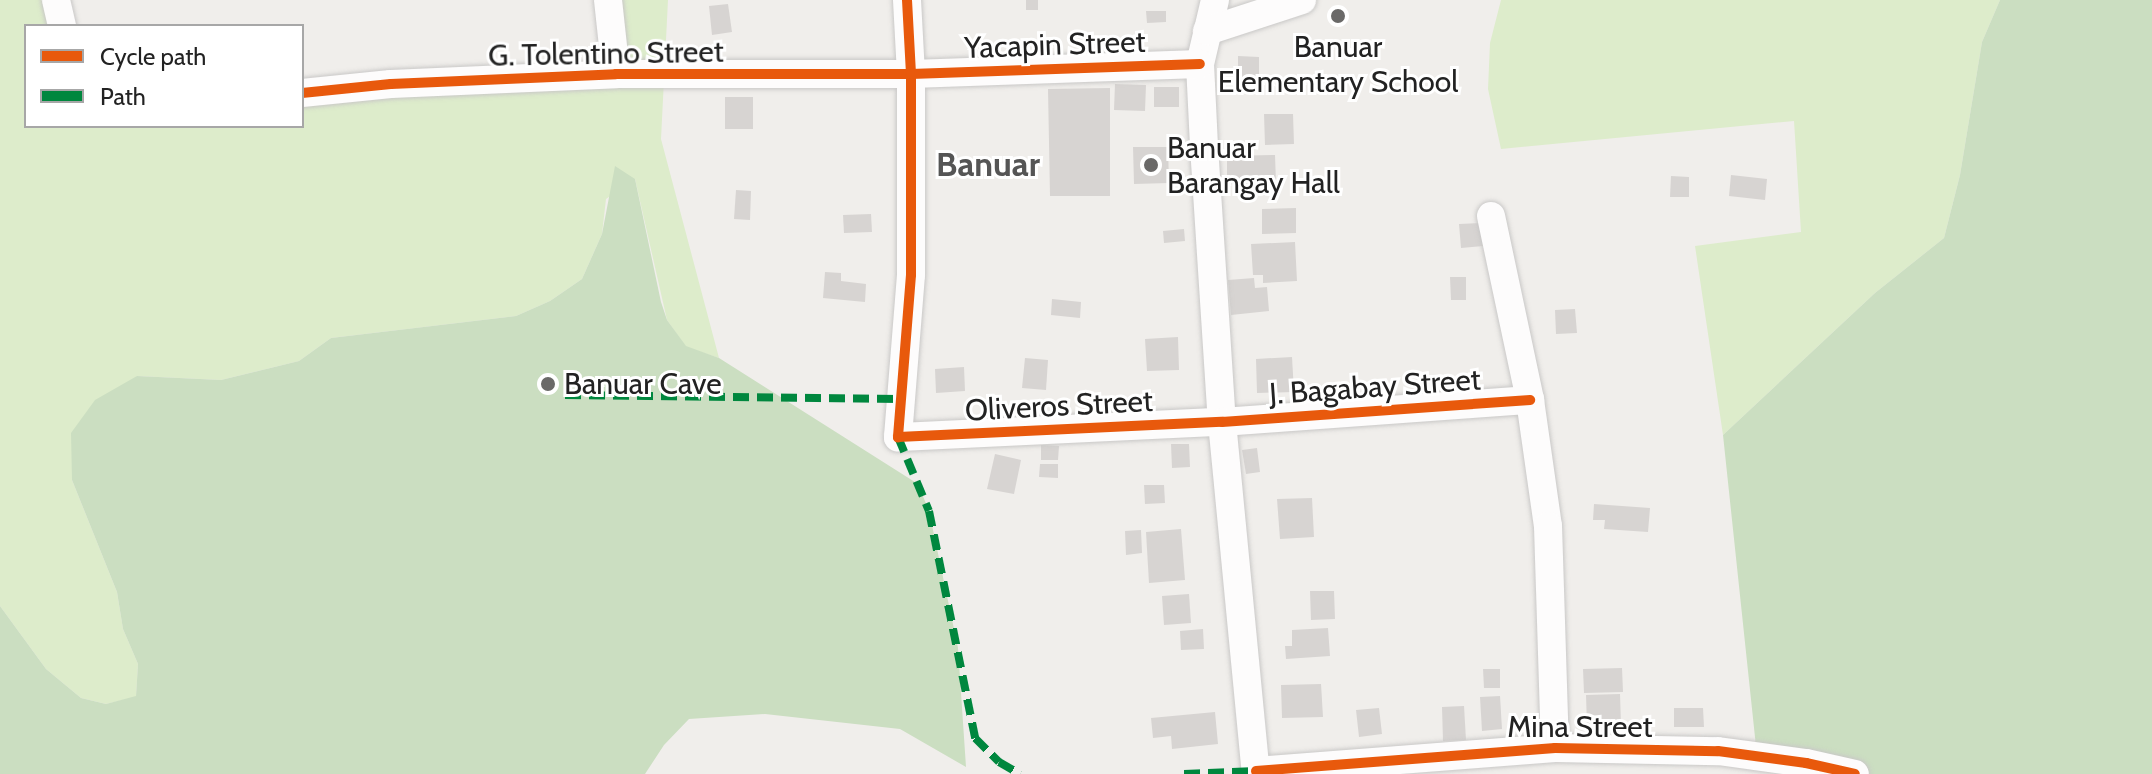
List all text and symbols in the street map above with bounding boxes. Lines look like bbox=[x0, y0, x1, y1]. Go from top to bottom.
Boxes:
marker: Banuar Elementary School bbox=[1329, 7, 1347, 25]
legend bbox=[24, 24, 304, 128]
street label: Yacapin Street bbox=[964, 24, 1146, 66]
place label: Banuar Elementary School bbox=[1218, 29, 1458, 100]
street label: G. Tolentino Street bbox=[488, 34, 724, 74]
text: Cycle path bbox=[100, 42, 206, 71]
text: Path bbox=[100, 82, 146, 111]
place label: Banuar Barangay Hall bbox=[1167, 130, 1340, 200]
district label: Banuar bbox=[936, 145, 1040, 185]
marker: Banuar Barangay Hall bbox=[1142, 156, 1160, 174]
street label: J. Bagabay Street bbox=[1268, 362, 1482, 412]
place label: Banuar Cave bbox=[564, 366, 722, 402]
marker: Banuar Cave bbox=[539, 375, 557, 393]
street label: Oliveros Street bbox=[964, 383, 1154, 429]
street label: Mina Street bbox=[1507, 709, 1653, 745]

